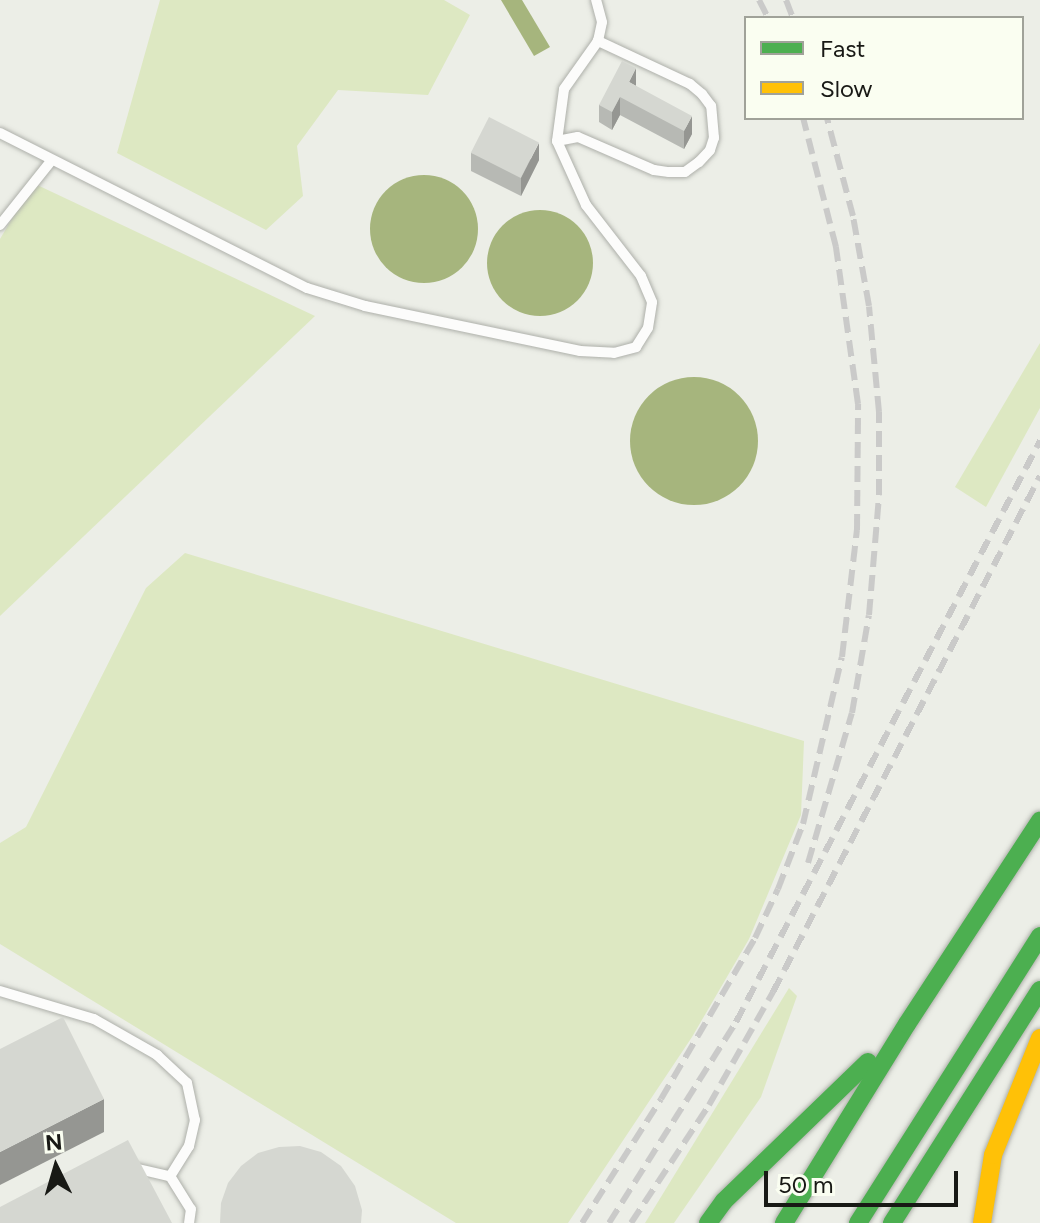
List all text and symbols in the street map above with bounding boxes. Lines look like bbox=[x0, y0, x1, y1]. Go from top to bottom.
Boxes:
legend bbox=[744, 16, 1024, 120]
text: Fast bbox=[820, 34, 865, 63]
text: Slow bbox=[820, 74, 872, 103]
north arrow bbox=[16, 1127, 96, 1207]
text: N bbox=[44, 1128, 64, 1157]
scale bar bbox=[768, 1155, 962, 1205]
text: 50 m bbox=[778, 1170, 834, 1199]

